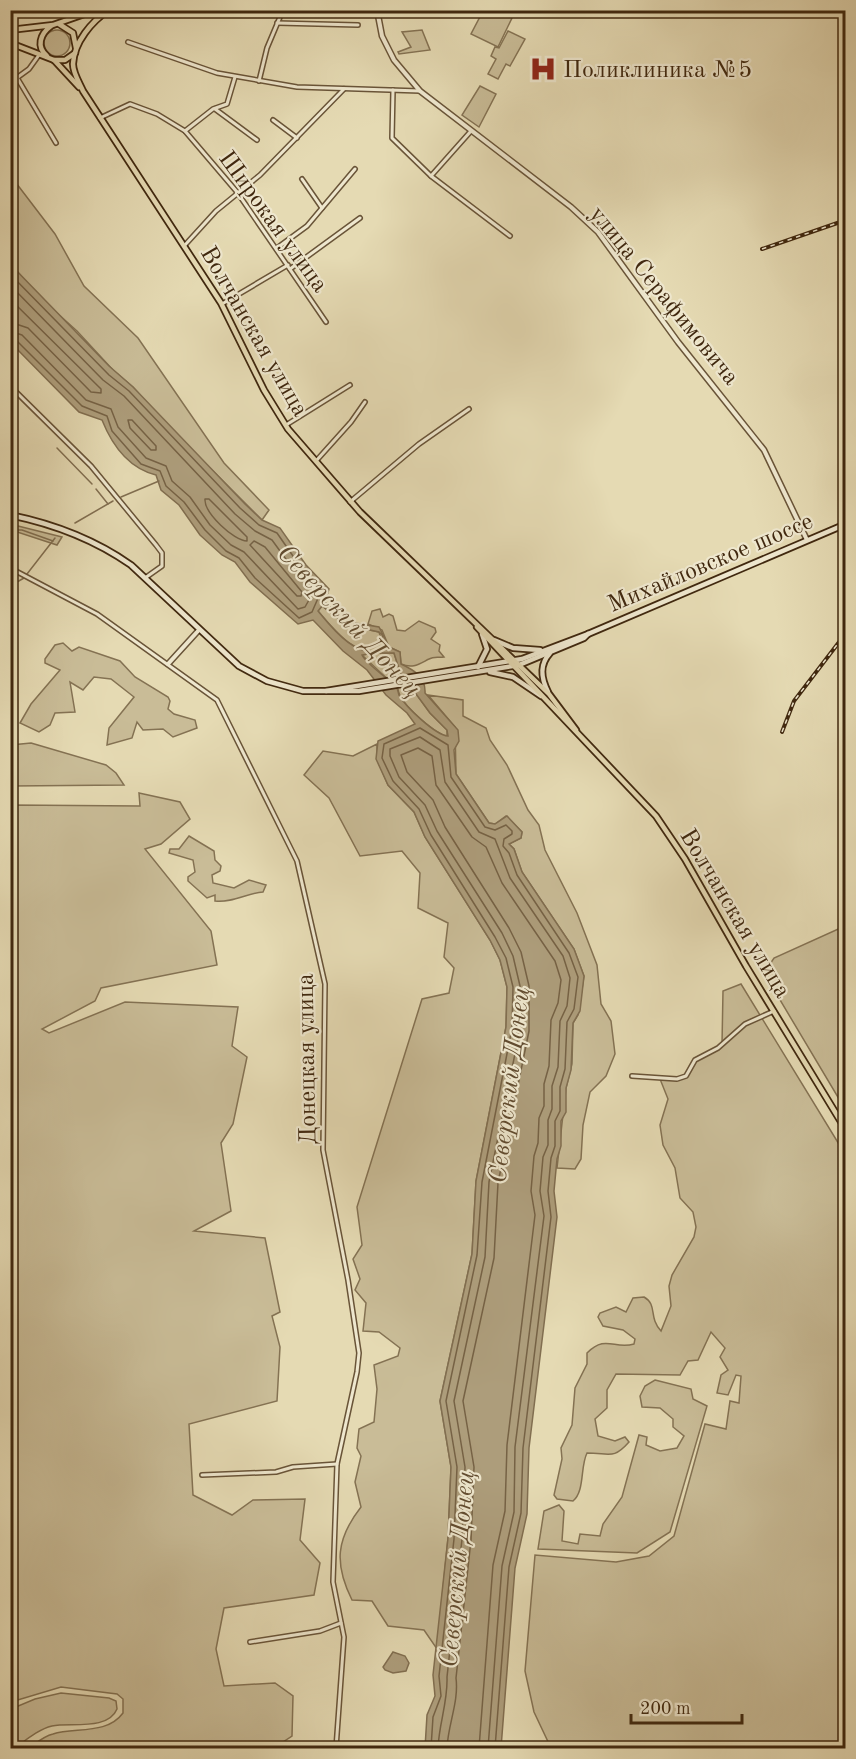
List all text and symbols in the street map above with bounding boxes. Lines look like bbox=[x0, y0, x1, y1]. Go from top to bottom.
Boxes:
hospital icon: Поликлиника №5 bbox=[528, 54, 558, 84]
place label: Поликлиника №5 bbox=[563, 59, 752, 83]
street label: Широкая улица bbox=[213, 147, 332, 297]
street label: улица Серафимовича bbox=[584, 202, 743, 390]
street label: Волчанская улица bbox=[195, 243, 312, 421]
street label: Михайловское шоссе bbox=[605, 510, 817, 618]
water label: Северский Донец bbox=[272, 540, 426, 703]
street label: Волчанская улица bbox=[674, 825, 794, 1003]
street label: Донецкая улица bbox=[295, 973, 321, 1145]
water label: Северский Донец bbox=[485, 985, 535, 1185]
water label: Северский Донец bbox=[436, 1469, 480, 1669]
scale bar bbox=[631, 1687, 742, 1725]
text: 200 m bbox=[640, 1700, 691, 1718]

